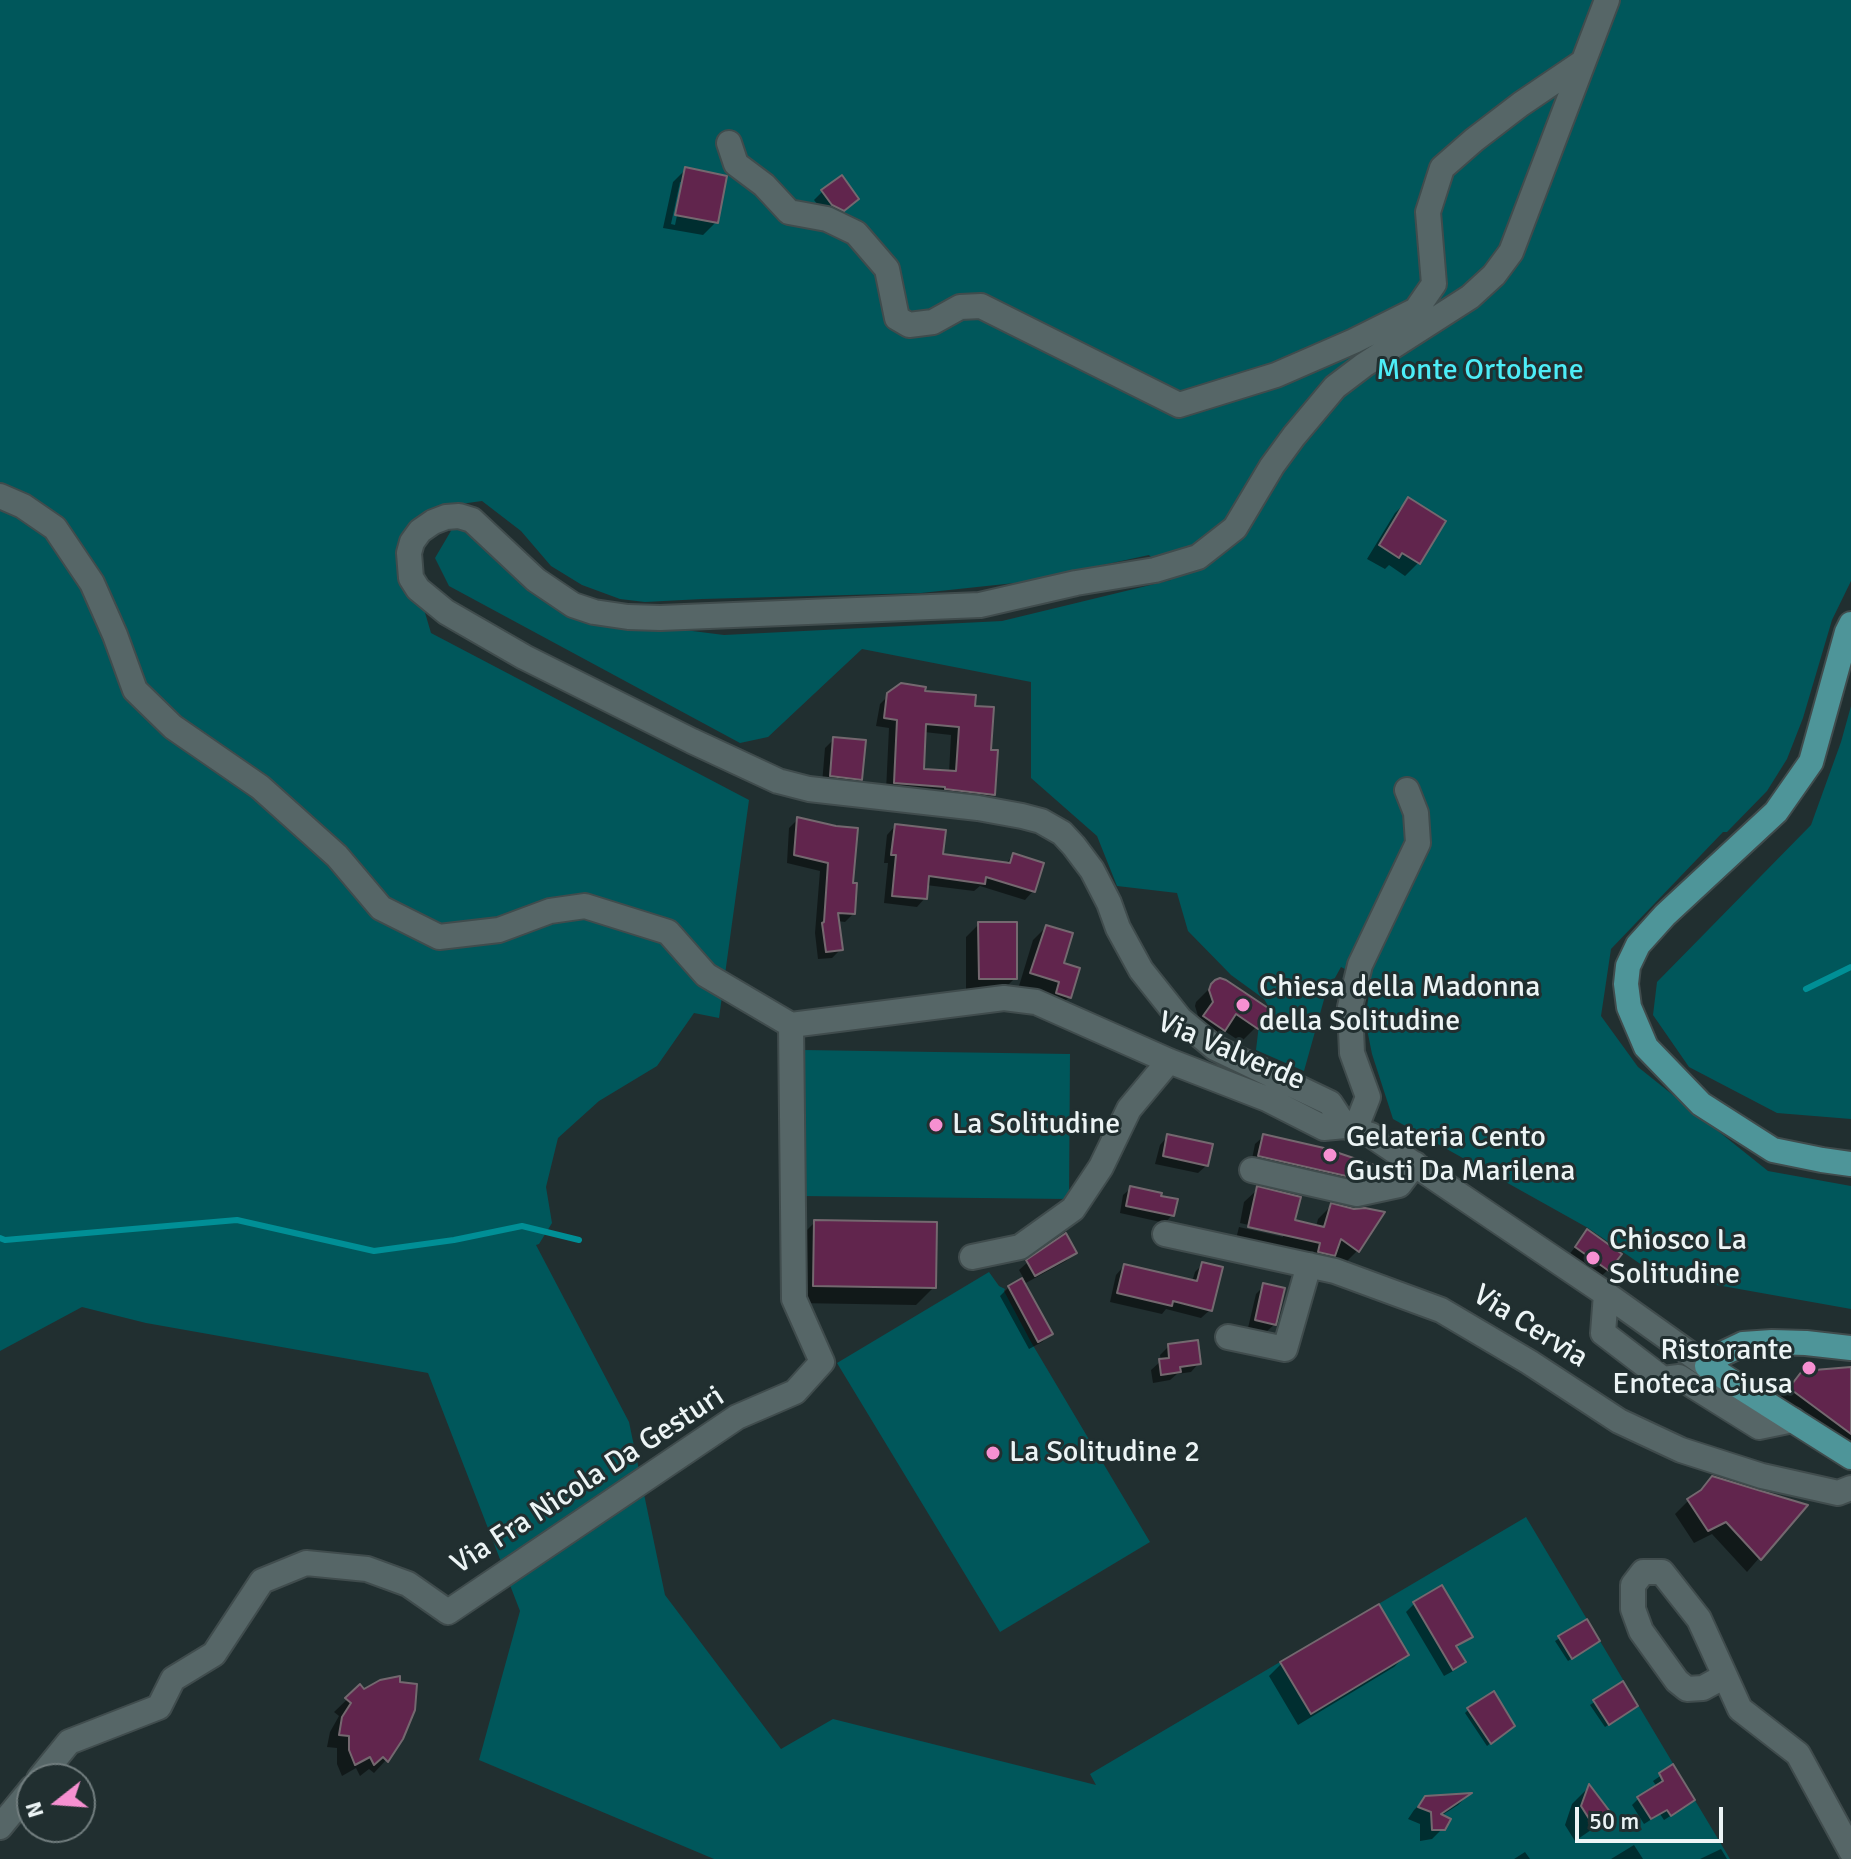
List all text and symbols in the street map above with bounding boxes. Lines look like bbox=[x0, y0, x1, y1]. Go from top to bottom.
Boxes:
park label: Monte Ortobene bbox=[1376, 353, 1584, 389]
place label: Chiesa della Madonna della Solitudine bbox=[1259, 970, 1540, 1040]
marker: Chiesa della Madonna della Solitudine bbox=[1234, 996, 1252, 1014]
street label: Via Valverde bbox=[1152, 1005, 1310, 1099]
place label: La Solitudine bbox=[952, 1107, 1120, 1143]
marker: La Solitudine bbox=[927, 1116, 945, 1134]
place label: Gelateria Cento Gusti Da Marilena bbox=[1346, 1120, 1575, 1190]
marker: Gelateria Cento Gusti Da Marilena bbox=[1321, 1146, 1339, 1164]
place label: Chiosco La Solitudine bbox=[1609, 1223, 1747, 1294]
marker: Chiosco La Solitudine bbox=[1584, 1249, 1602, 1267]
street label: Via Cervia bbox=[1466, 1278, 1594, 1376]
place label: Ristorante Enoteca Ciusa bbox=[1612, 1333, 1793, 1404]
marker: Ristorante Enoteca Ciusa bbox=[1800, 1359, 1818, 1377]
street label: Via Fra Nicola Da Gesturi bbox=[445, 1379, 731, 1583]
place label: La Solitudine 2 bbox=[1009, 1435, 1200, 1471]
marker: La Solitudine 2 bbox=[984, 1444, 1002, 1462]
north arrow bbox=[16, 1763, 96, 1843]
scale bar bbox=[1579, 1791, 1727, 1841]
text: N bbox=[19, 1798, 50, 1821]
text: 50 m bbox=[1589, 1806, 1639, 1836]

